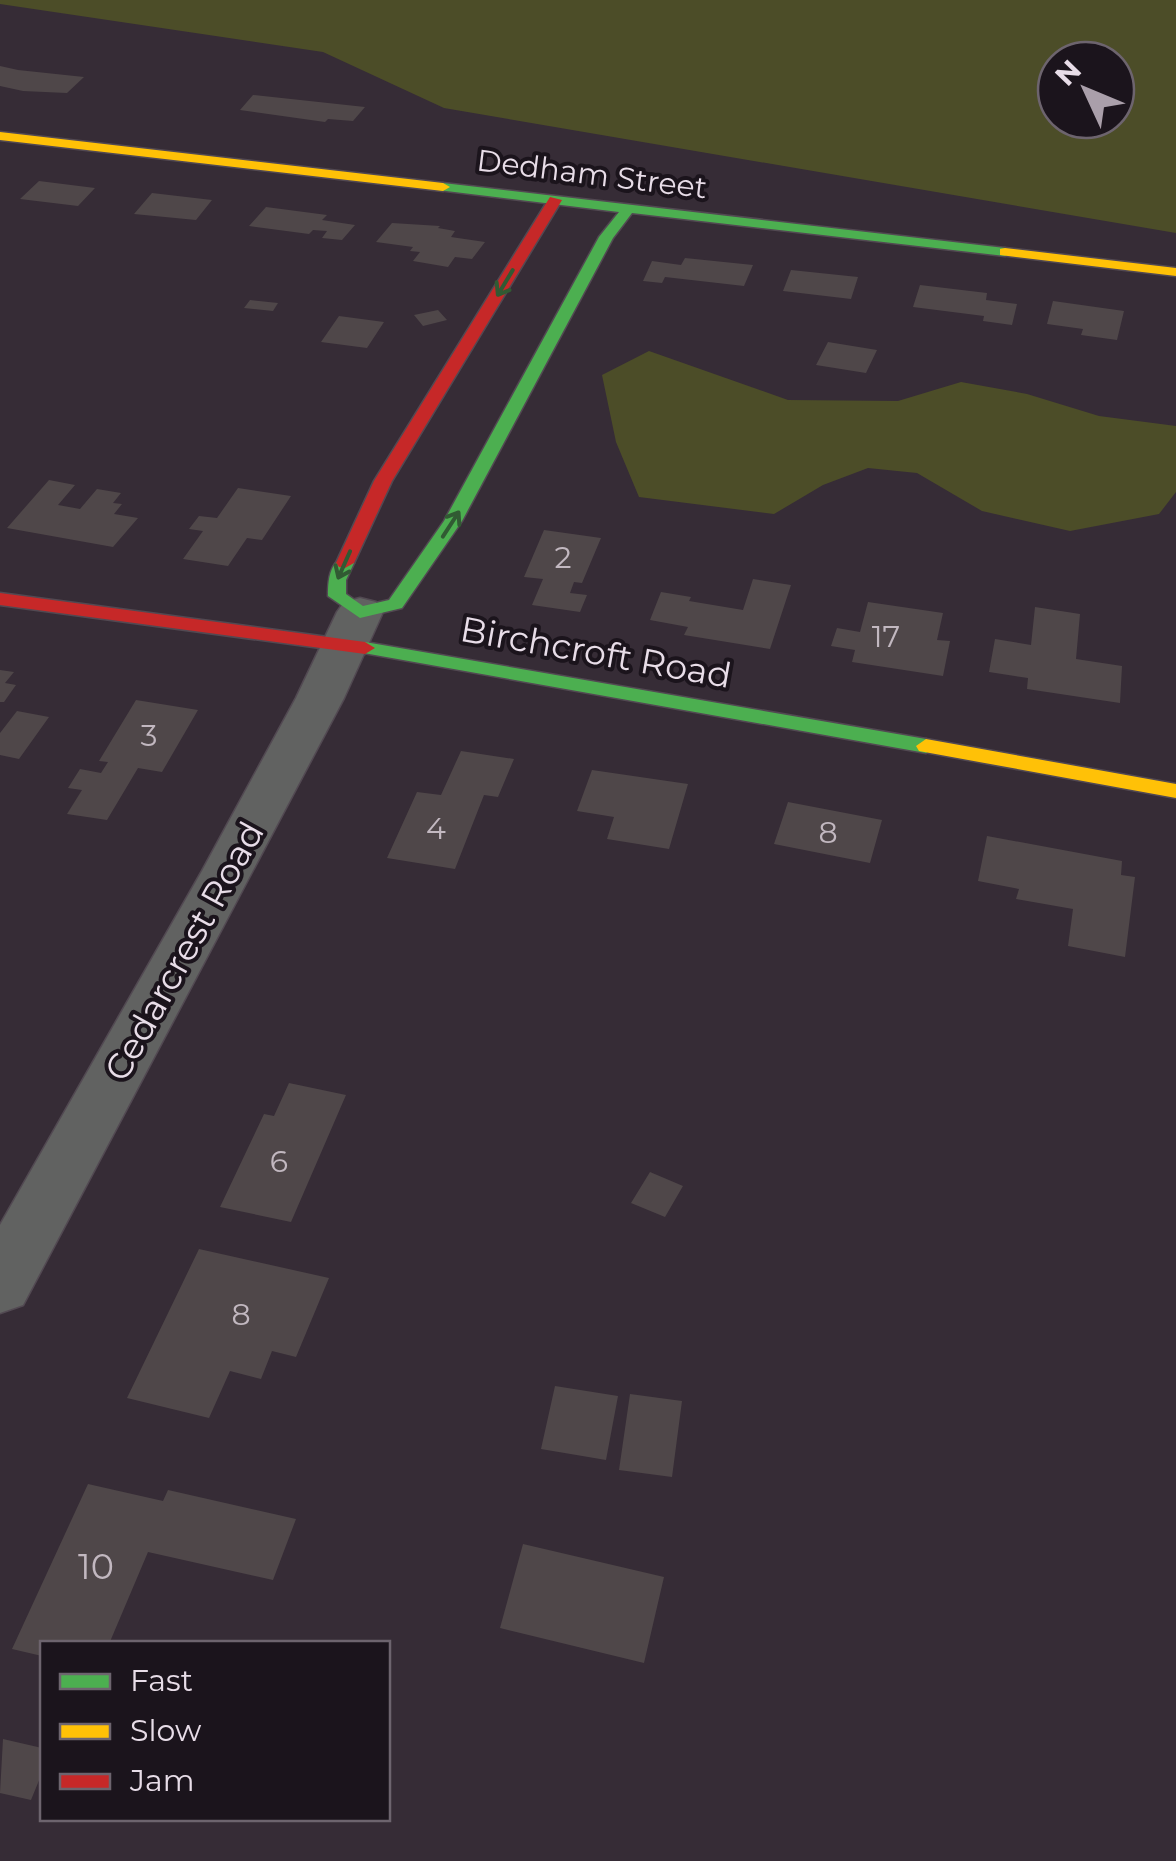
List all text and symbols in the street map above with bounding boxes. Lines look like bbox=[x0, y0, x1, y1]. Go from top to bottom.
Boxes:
north arrow bbox=[1036, 40, 1136, 140]
text: N bbox=[1048, 53, 1088, 93]
street label: Dedham Street bbox=[475, 142, 709, 206]
one-way arrow bbox=[495, 268, 515, 297]
one-way arrow bbox=[440, 510, 461, 538]
house number: 2 bbox=[554, 539, 572, 576]
one-way arrow bbox=[334, 549, 352, 580]
street label: Birchcroft Road bbox=[457, 607, 735, 697]
house number: 17 bbox=[872, 618, 900, 655]
house number: 3 bbox=[141, 717, 157, 754]
house number: 4 bbox=[426, 810, 446, 847]
street label: Cedarcrest Road bbox=[95, 814, 273, 1088]
house number: 8 bbox=[818, 814, 838, 851]
house number: 6 bbox=[270, 1143, 288, 1180]
house number: 8 bbox=[231, 1296, 251, 1333]
house number: 10 bbox=[78, 1545, 114, 1588]
legend bbox=[40, 1641, 390, 1821]
text: Fast bbox=[130, 1662, 193, 1699]
text: Slow bbox=[130, 1712, 202, 1749]
text: Jam bbox=[129, 1762, 195, 1799]

